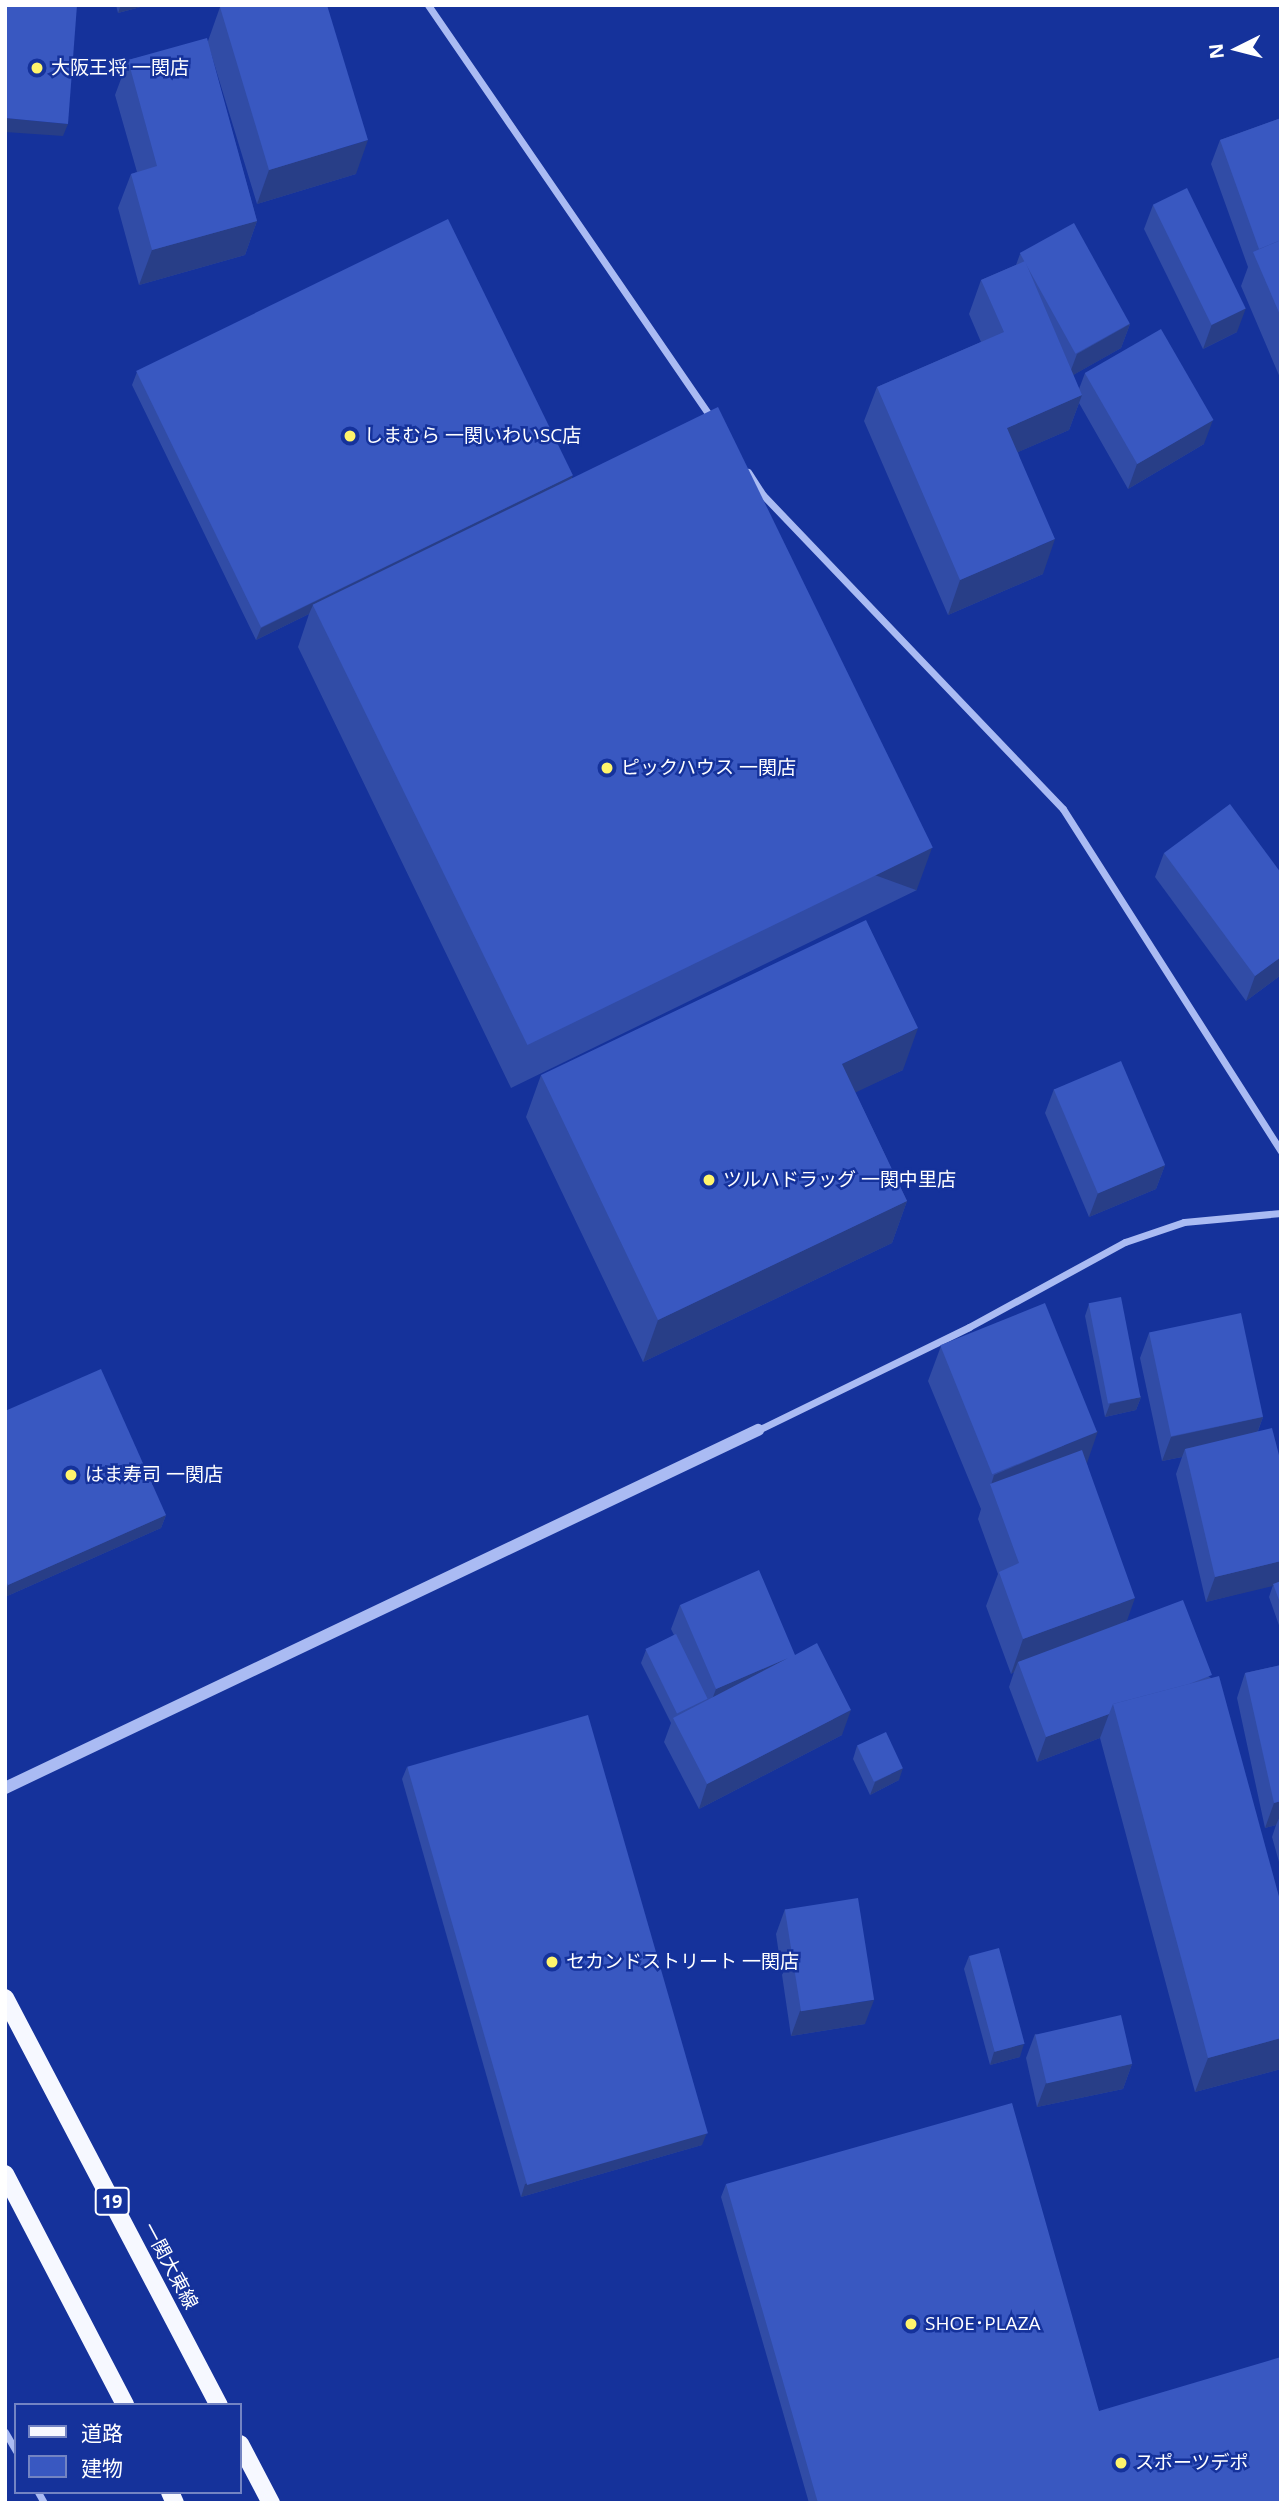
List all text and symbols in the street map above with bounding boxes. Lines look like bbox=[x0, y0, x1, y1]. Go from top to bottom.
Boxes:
north arrow bbox=[1202, 14, 1272, 84]
text: N bbox=[1202, 42, 1230, 60]
place label: 大阪王将 一関店 bbox=[51, 57, 189, 79]
marker: 大阪王将 一関店 bbox=[29, 60, 45, 76]
place label: しまむら 一関いわいSC店 bbox=[364, 425, 581, 447]
marker: しまむら 一関いわいSC店 bbox=[342, 428, 358, 444]
place label: ピックハウス 一関店 bbox=[621, 757, 797, 779]
marker: ピックハウス 一関店 bbox=[599, 760, 615, 776]
place label: ツルハドラッグ 一関中里店 bbox=[723, 1169, 956, 1191]
marker: ツルハドラッグ 一関中里店 bbox=[701, 1172, 717, 1188]
place label: はま寿司 一関店 bbox=[85, 1464, 223, 1486]
marker: はま寿司 一関店 bbox=[63, 1467, 79, 1483]
place label: セカンドストリート 一関店 bbox=[566, 1951, 799, 1973]
marker: セカンドストリート 一関店 bbox=[544, 1954, 560, 1970]
road number: 19 bbox=[94, 2186, 130, 2216]
street label: 一関大東線 bbox=[138, 2219, 202, 2313]
place label: SHOE･PLAZA bbox=[925, 2313, 1041, 2335]
marker: SHOE･PLAZA bbox=[903, 2316, 919, 2332]
legend bbox=[14, 2403, 242, 2494]
text: 道路 bbox=[81, 2419, 123, 2447]
place label: スポーツデポ bbox=[1135, 2452, 1249, 2474]
text: 建物 bbox=[81, 2454, 123, 2482]
marker: スポーツデポ bbox=[1113, 2455, 1129, 2471]

